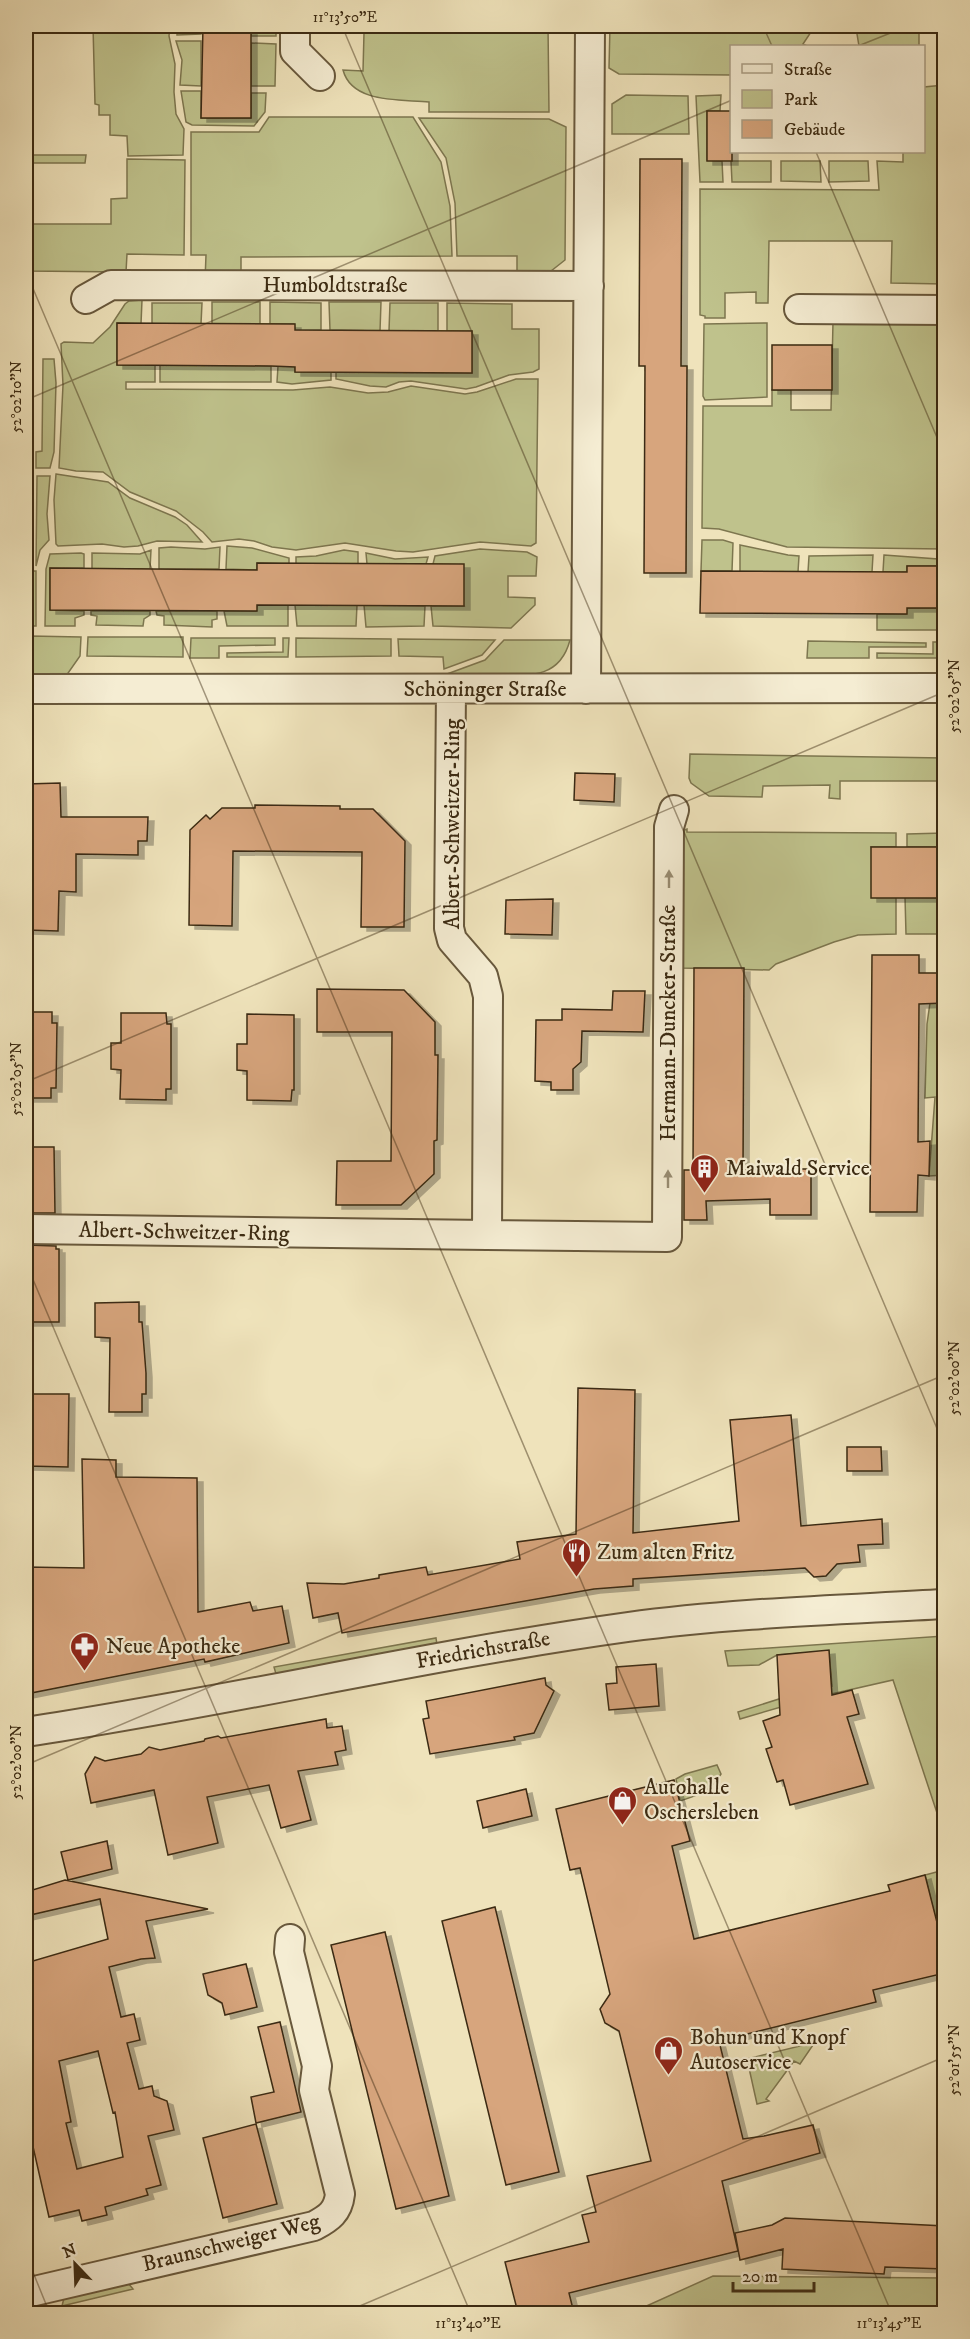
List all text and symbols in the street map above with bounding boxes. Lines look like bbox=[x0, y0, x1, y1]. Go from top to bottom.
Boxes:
text: 11°13'50"E bbox=[313, 8, 378, 27]
legend bbox=[730, 45, 925, 153]
text: Straße bbox=[784, 59, 832, 81]
text: Park bbox=[784, 89, 818, 111]
text: Gebäude bbox=[784, 119, 845, 141]
street label: Humboldtstraße bbox=[262, 272, 408, 299]
text: 52°02'10"N bbox=[7, 361, 26, 433]
text: 52°02'05"N bbox=[945, 659, 964, 733]
street label: Schöninger Straße bbox=[403, 676, 567, 703]
street label: Albert-Schweitzer-Ring bbox=[439, 718, 466, 929]
one-way arrow bbox=[664, 869, 674, 888]
street label: Hermann-Duncker-Straße bbox=[655, 905, 682, 1141]
text: 52°02'05"N bbox=[7, 1042, 26, 1116]
building icon: Maiwald Service bbox=[689, 1152, 721, 1194]
place label: Maiwald Service bbox=[726, 1155, 870, 1182]
one-way arrow bbox=[663, 1169, 672, 1188]
street label: Albert-Schweitzer-Ring bbox=[78, 1217, 290, 1247]
text: 52°02'00"N bbox=[945, 1341, 964, 1415]
restaurant icon: Zum alten Fritz bbox=[560, 1536, 592, 1578]
place label: Zum alten Fritz bbox=[597, 1539, 734, 1566]
street label: Friedrichstraße bbox=[414, 1625, 552, 1675]
pharmacy icon: Neue Apotheke bbox=[69, 1630, 101, 1672]
place label: Neue Apotheke bbox=[106, 1633, 240, 1660]
text: 52°02'00"N bbox=[7, 1725, 26, 1799]
place label: Autohalle Oschersleben bbox=[644, 1774, 760, 1826]
shop icon: Autohalle Oschersleben bbox=[607, 1784, 639, 1826]
place label: Bohun und Knopf Autoservice bbox=[690, 2024, 850, 2076]
text: 52°01'55"N bbox=[945, 2024, 964, 2096]
shop icon: Bohun und Knopf Autoservice bbox=[653, 2034, 685, 2076]
street label: Braunschweiger Weg bbox=[139, 2208, 323, 2278]
north arrow bbox=[45, 2234, 105, 2294]
text: N bbox=[60, 2239, 79, 2263]
scale bar bbox=[733, 2255, 814, 2293]
text: 20 m bbox=[742, 2266, 778, 2288]
text: 11°13'40"E bbox=[435, 2314, 501, 2333]
text: 11°13'45"E bbox=[857, 2314, 922, 2333]

